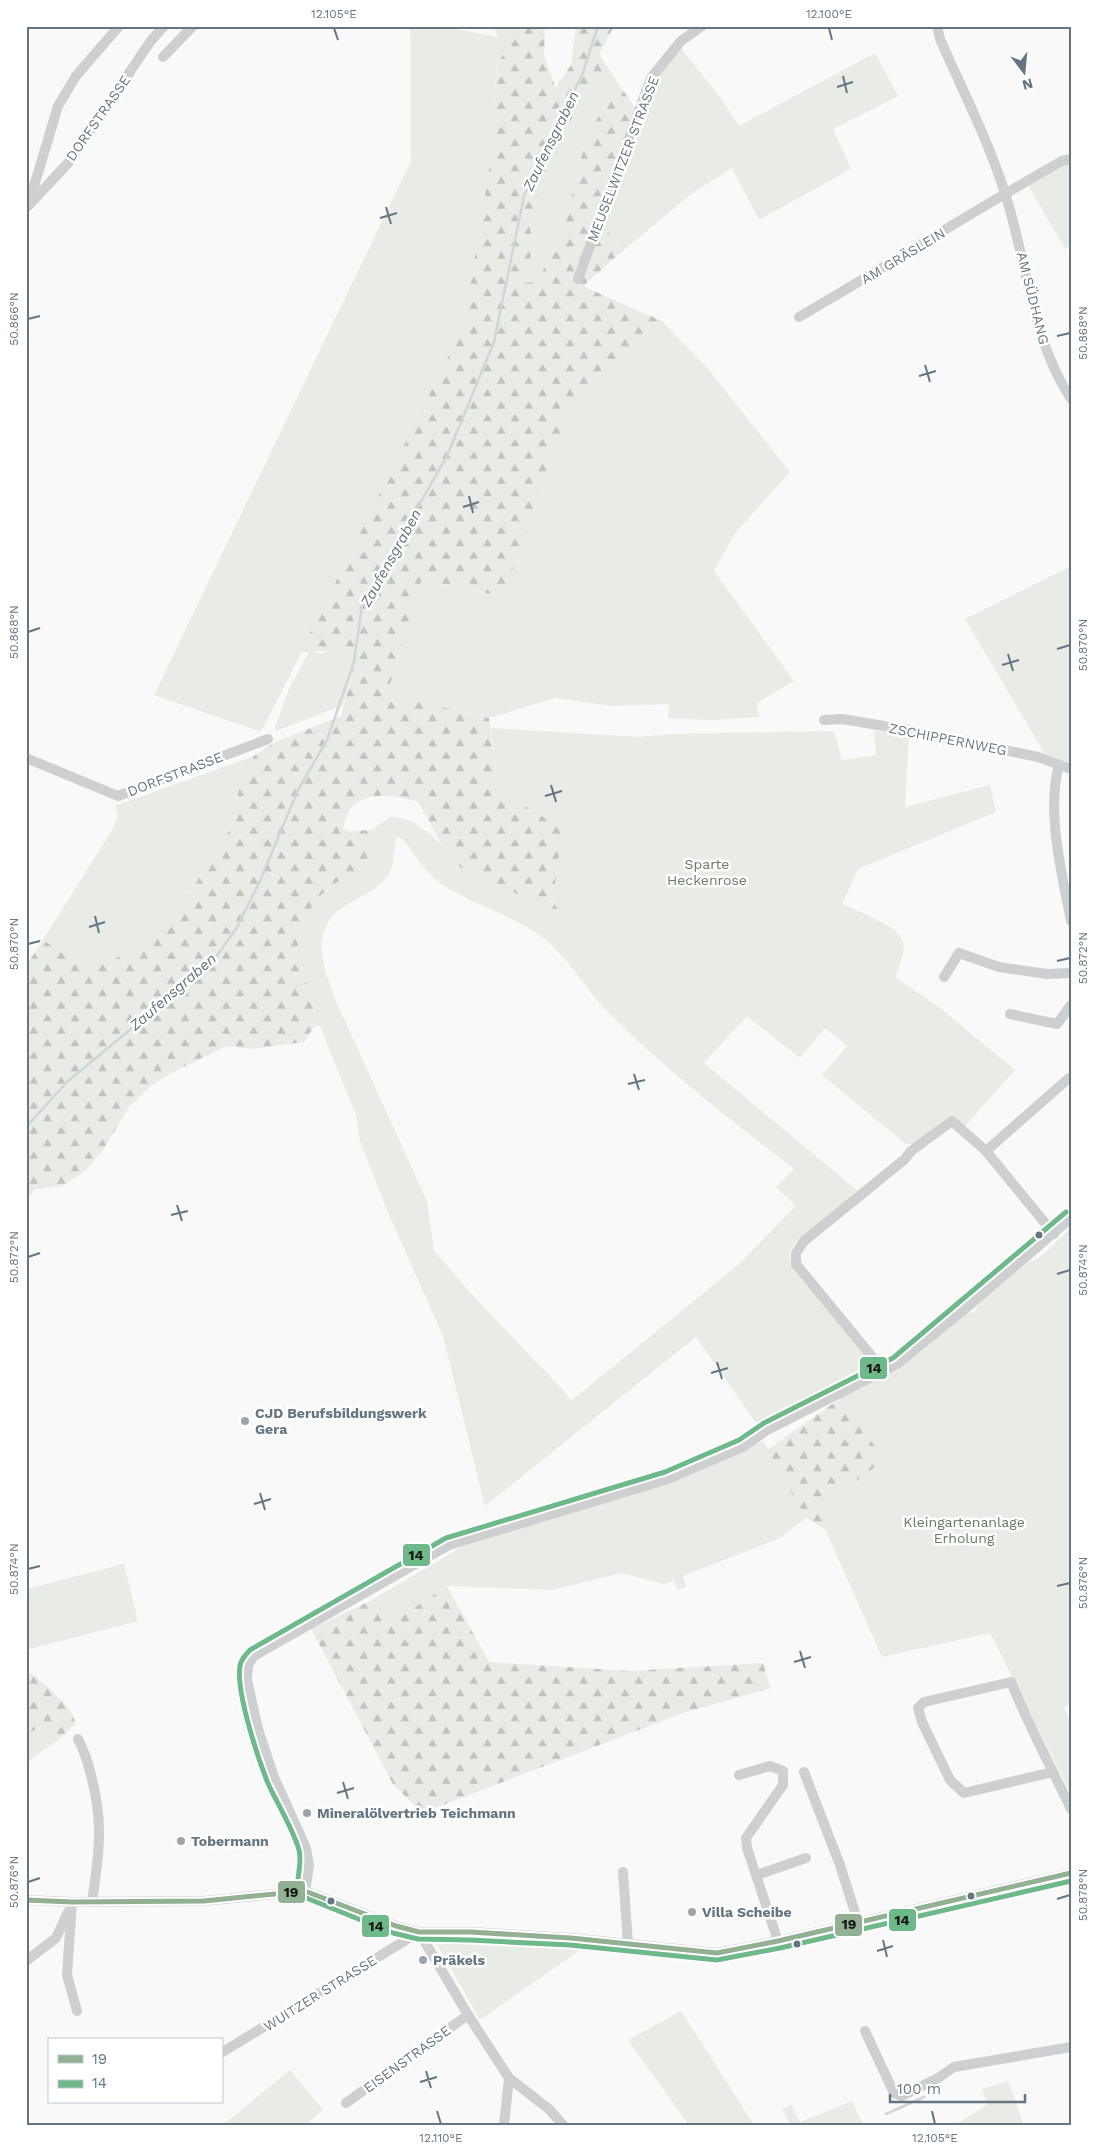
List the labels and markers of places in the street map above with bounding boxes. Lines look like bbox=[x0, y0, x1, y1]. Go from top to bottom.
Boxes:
unlabelled marker bbox=[1034, 1230, 1044, 1240]
place label: CJD Berufsbildungswerk Gera bbox=[255, 1405, 427, 1437]
marker: CJD Berufsbildungswerk Gera bbox=[239, 1415, 251, 1427]
place label: Mineralölvertrieb Teichmann bbox=[317, 1805, 516, 1821]
marker: Mineralölvertrieb Teichmann bbox=[301, 1807, 313, 1819]
place label: Tobermann bbox=[191, 1833, 269, 1849]
marker: Tobermann bbox=[175, 1835, 187, 1847]
unlabelled marker bbox=[966, 1891, 976, 1901]
unlabelled marker bbox=[326, 1896, 336, 1906]
place label: Villa Scheibe bbox=[702, 1904, 792, 1920]
marker: Villa Scheibe bbox=[686, 1906, 698, 1918]
unlabelled marker bbox=[792, 1939, 802, 1949]
place label: Präkels bbox=[433, 1952, 485, 1968]
marker: Präkels bbox=[417, 1954, 429, 1966]

